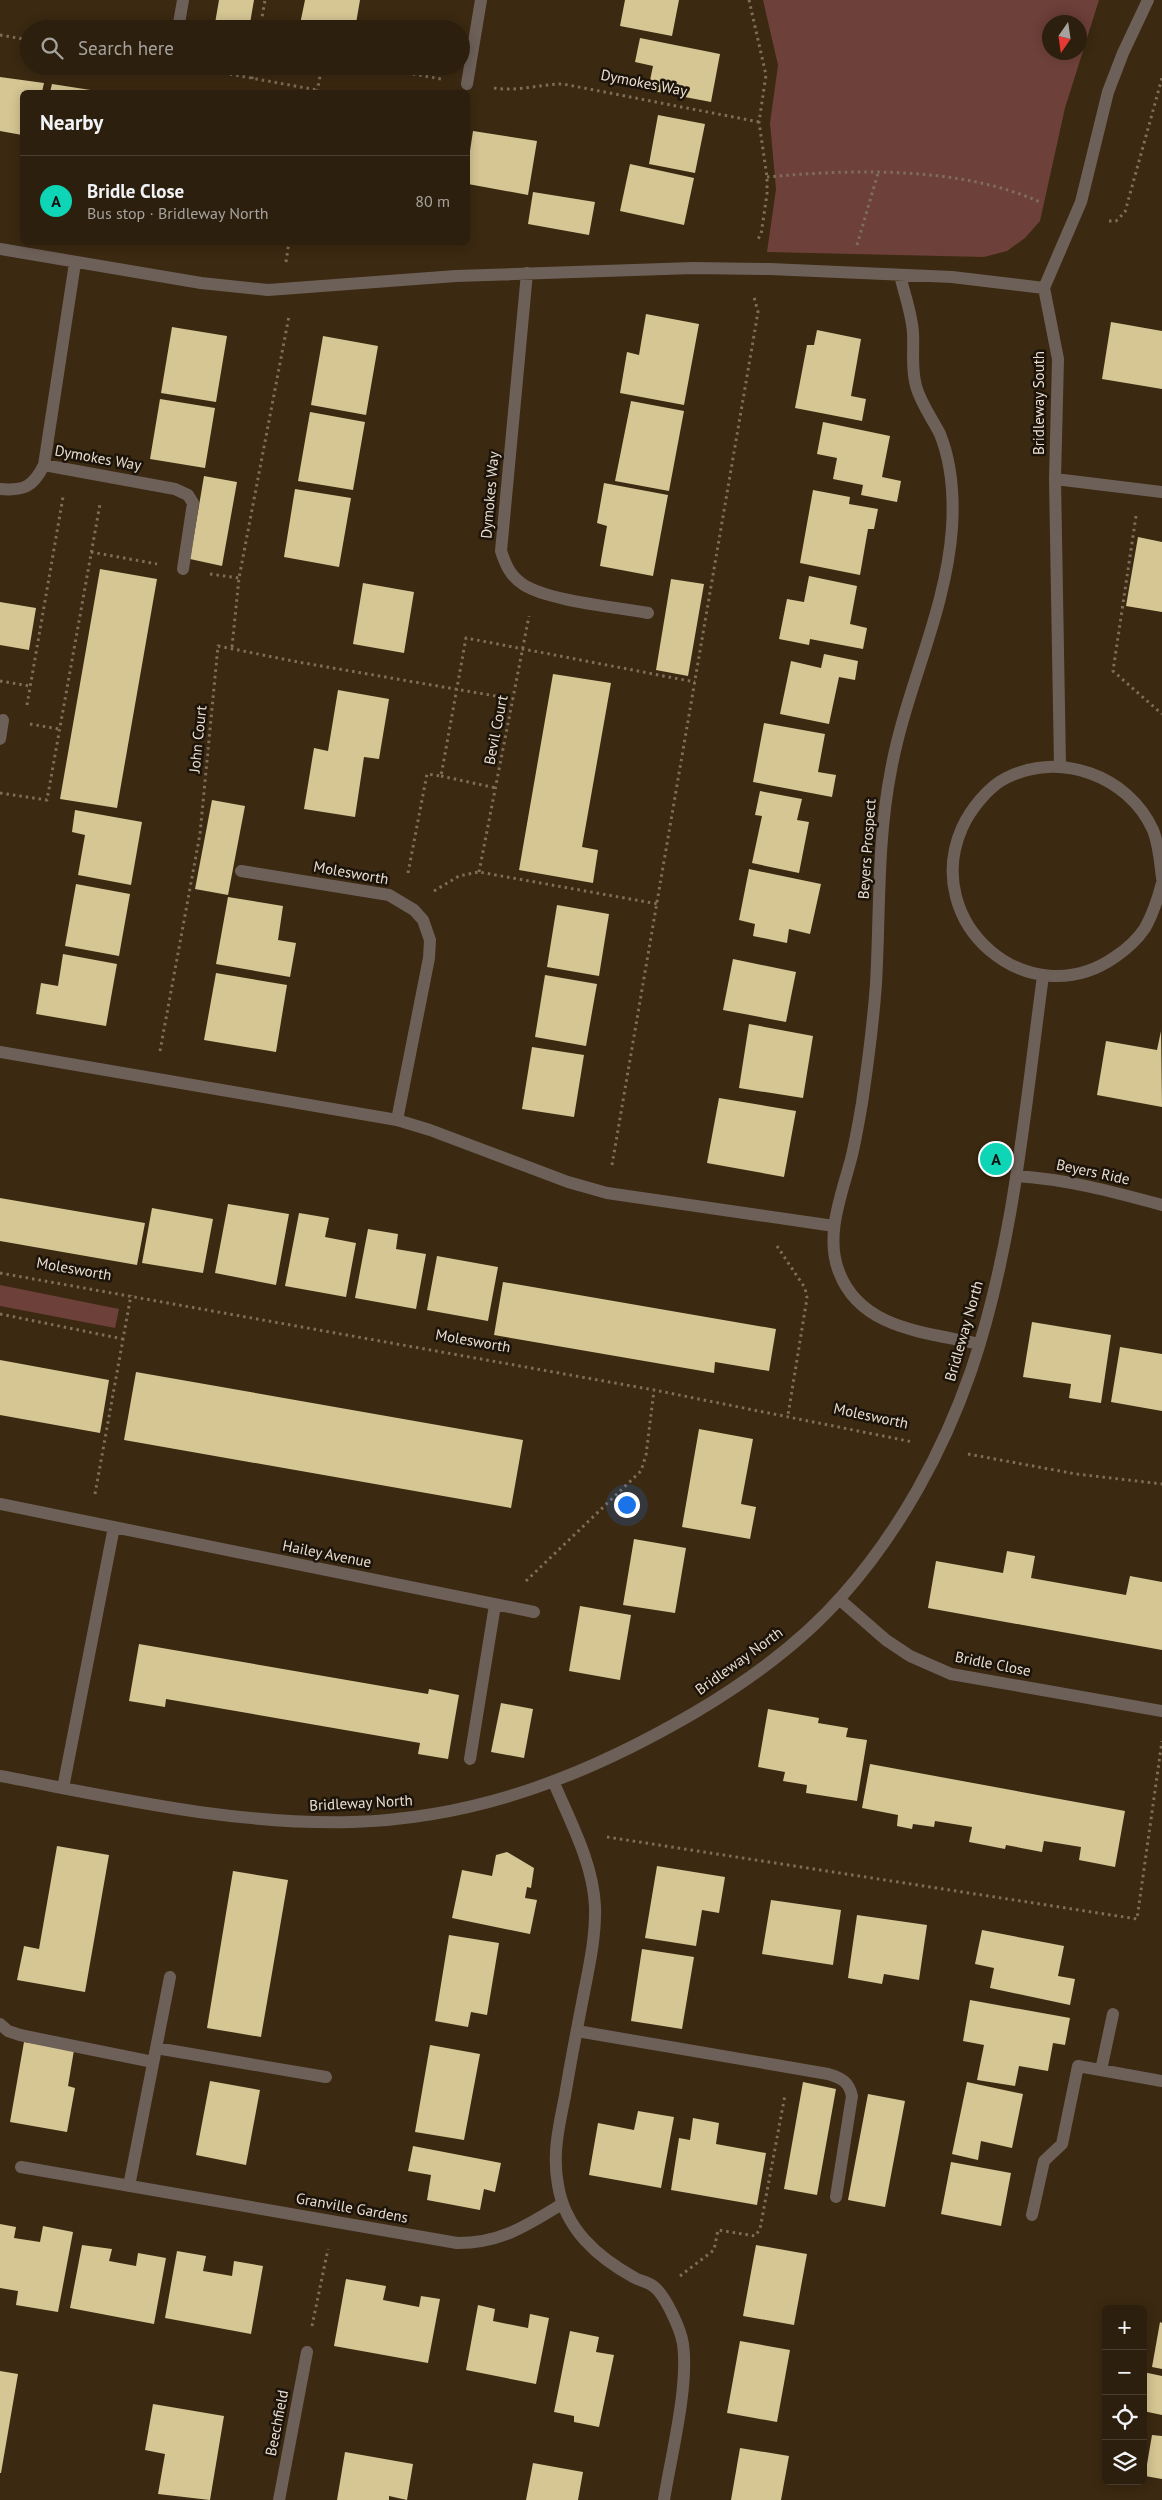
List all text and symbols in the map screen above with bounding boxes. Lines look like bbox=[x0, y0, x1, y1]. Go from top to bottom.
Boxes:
north arrow bbox=[1042, 15, 1087, 60]
search box bbox=[20, 20, 470, 75]
icon: search bbox=[38, 34, 66, 62]
text: Search here bbox=[78, 36, 174, 60]
street label: Dymokes Way bbox=[599, 65, 689, 100]
text: Nearby bbox=[40, 109, 103, 136]
text: Bridle Close bbox=[87, 179, 184, 203]
text: A bbox=[51, 191, 61, 211]
text: 80 m bbox=[415, 191, 450, 211]
text: Bus stop · Bridleway North bbox=[87, 203, 269, 223]
street label: Bridleway South bbox=[1029, 351, 1048, 455]
street label: Dymokes Way bbox=[53, 441, 143, 474]
street label: Dymokes Way bbox=[476, 450, 503, 539]
street label: Bevil Court bbox=[479, 693, 512, 766]
street label: John Court bbox=[184, 704, 210, 775]
street label: Beyers Prospect bbox=[854, 798, 879, 900]
street label: Molesworth bbox=[312, 857, 390, 888]
pin: A bbox=[980, 1140, 1012, 1178]
street label: Beyers Ride bbox=[1055, 1154, 1132, 1189]
street label: Molesworth bbox=[35, 1253, 113, 1284]
street label: Bridleway North bbox=[940, 1278, 987, 1383]
street label: Molesworth bbox=[434, 1325, 512, 1356]
street label: Molesworth bbox=[832, 1398, 910, 1433]
your location bbox=[614, 1492, 640, 1518]
street label: Hailey Avenue bbox=[281, 1536, 373, 1571]
street label: Bridleway North bbox=[691, 1622, 786, 1699]
street label: Bridle Close bbox=[954, 1647, 1033, 1680]
street label: Bridleway North bbox=[309, 1790, 413, 1815]
street label: Granville Gardens bbox=[295, 2188, 410, 2227]
map controls bbox=[1102, 2305, 1147, 2485]
button: + bbox=[1102, 2305, 1147, 2350]
button: − bbox=[1102, 2350, 1147, 2395]
street label: Beechfield bbox=[261, 2388, 292, 2458]
button: locate bbox=[1102, 2395, 1147, 2440]
button: layers bbox=[1102, 2440, 1147, 2485]

